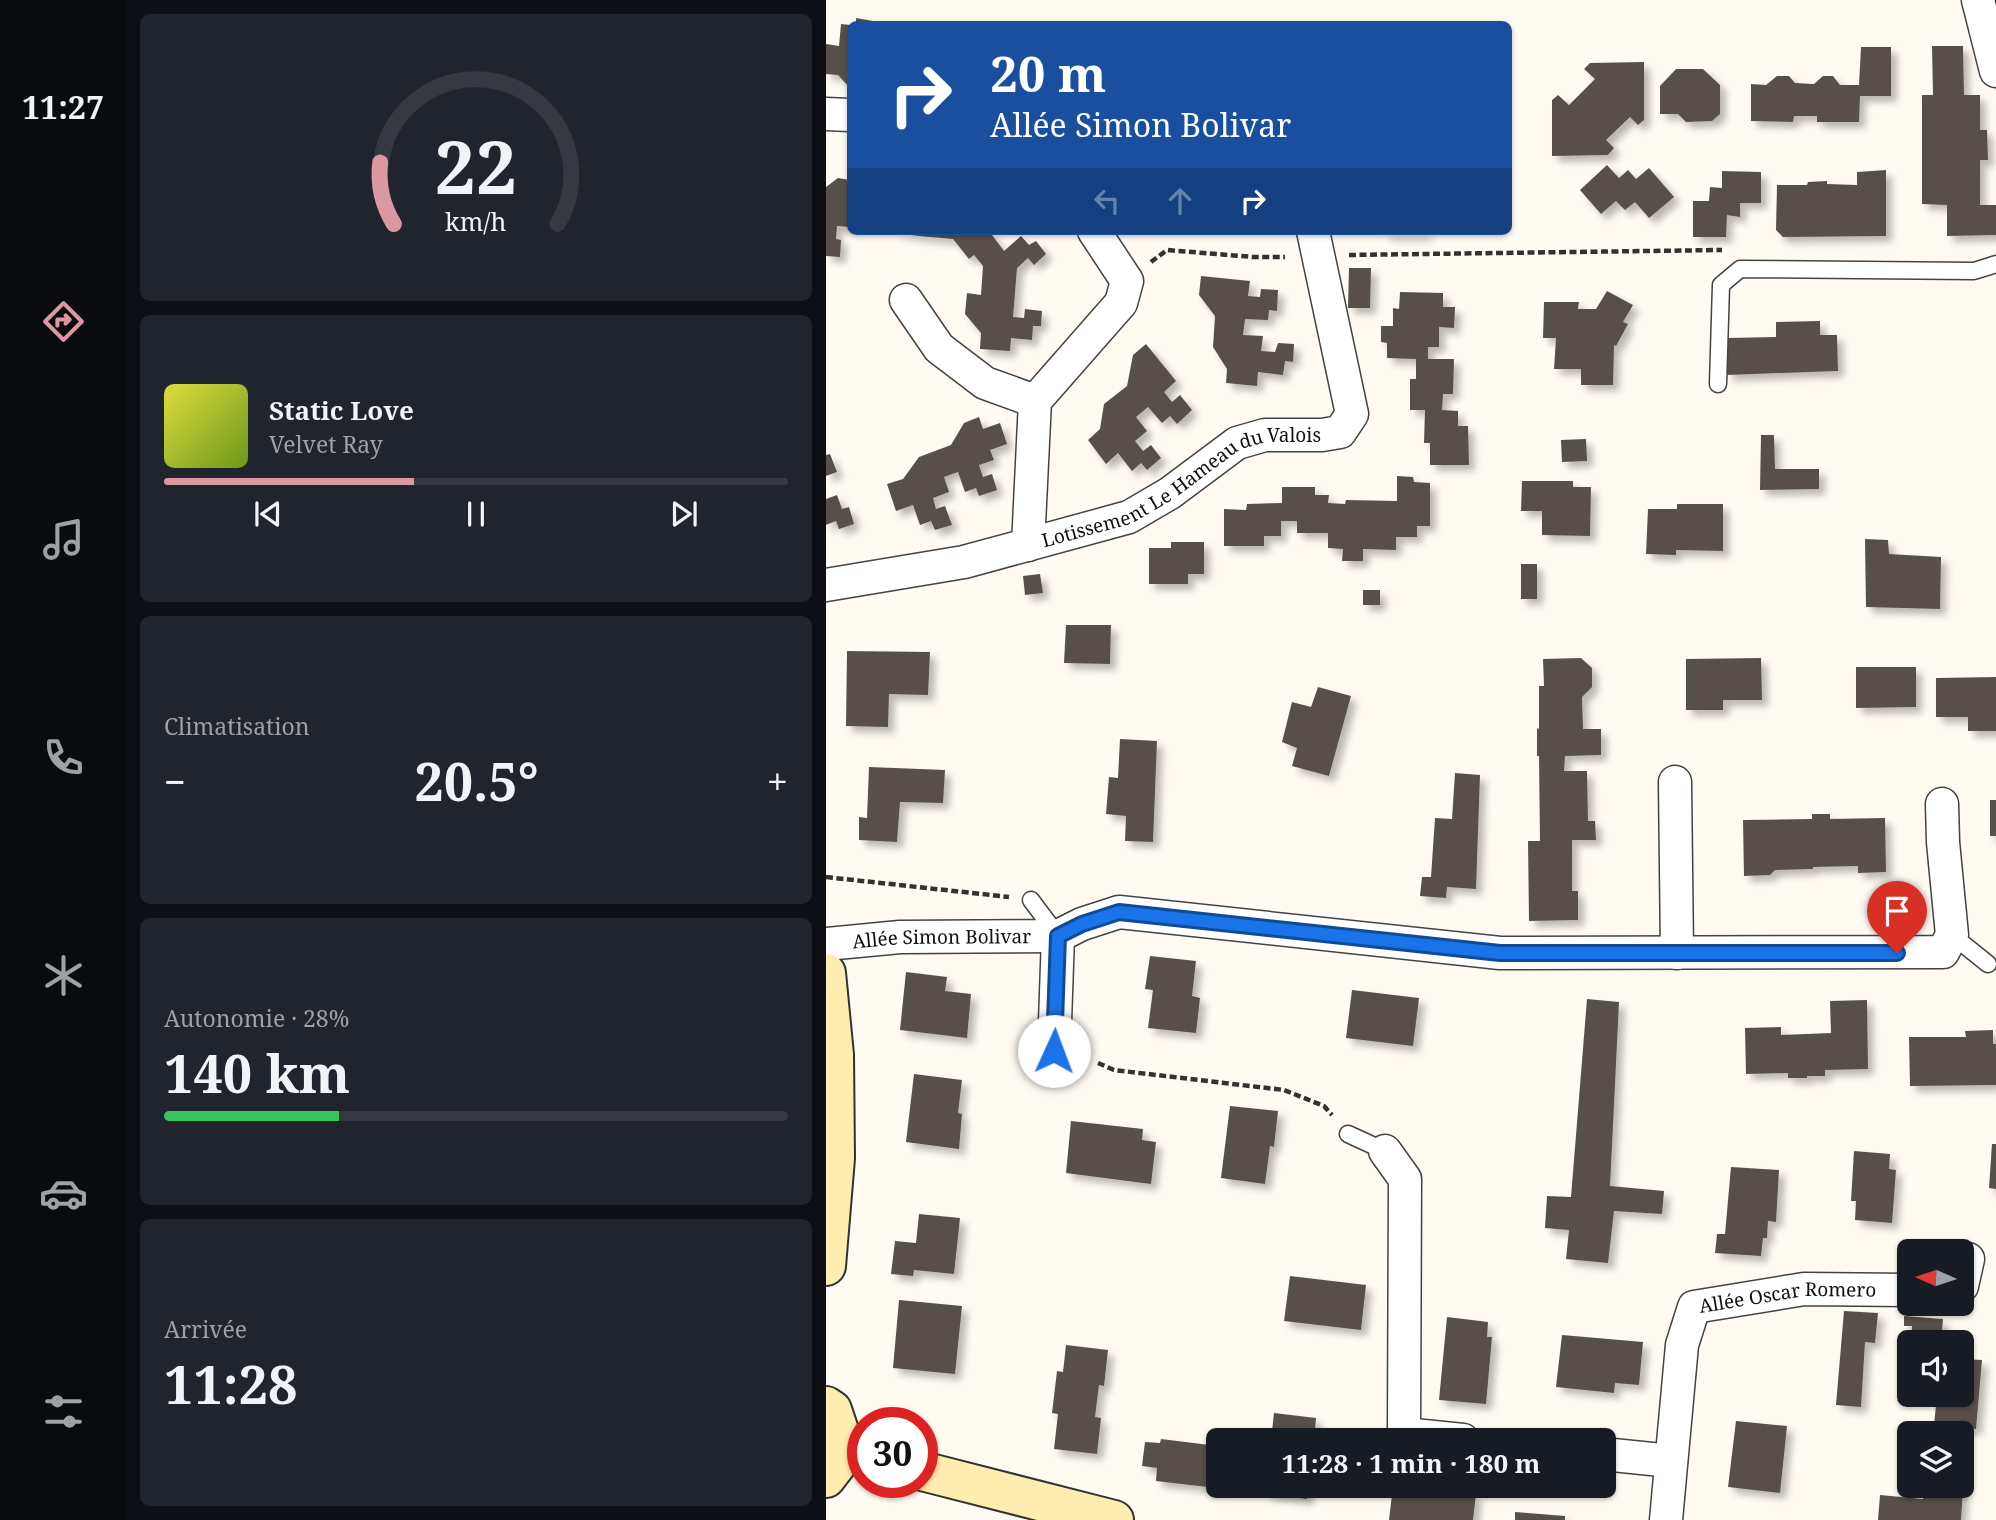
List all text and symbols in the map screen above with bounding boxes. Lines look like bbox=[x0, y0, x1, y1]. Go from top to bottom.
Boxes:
text: 20 m bbox=[990, 40, 1106, 106]
icon: right bbox=[875, 49, 966, 140]
text: 11:27 bbox=[22, 85, 104, 128]
text: Allée Simon Bolivar bbox=[990, 103, 1291, 146]
text: 22 bbox=[435, 116, 517, 215]
icon: left bbox=[1088, 182, 1126, 220]
icon: ahead bbox=[1161, 182, 1199, 220]
icon: right bbox=[1234, 182, 1272, 220]
text: km/h bbox=[445, 203, 507, 237]
icon: directions bbox=[39, 297, 88, 346]
text: Static Love bbox=[269, 392, 414, 428]
street label: Lotissement Le Hameau du Valois bbox=[1039, 422, 1321, 553]
text: Velvet Ray bbox=[269, 428, 383, 460]
icon: previous bbox=[249, 495, 287, 533]
icon: pause bbox=[457, 495, 495, 533]
icon: next bbox=[665, 495, 703, 533]
icon: music bbox=[39, 515, 88, 564]
text: Climatisation bbox=[164, 710, 310, 742]
icon: phone bbox=[39, 733, 88, 782]
text: 20.5° bbox=[414, 745, 539, 816]
text: − bbox=[164, 755, 186, 807]
text: + bbox=[767, 755, 788, 807]
pin bbox=[1867, 881, 1927, 953]
icon: arrive bbox=[1878, 892, 1916, 930]
street label: Allée Simon Bolivar bbox=[851, 923, 1031, 954]
icon: climate bbox=[39, 951, 88, 1000]
text: Autonomie · 28% bbox=[164, 1002, 349, 1034]
position arrow bbox=[1017, 1014, 1091, 1088]
text: 140 km bbox=[164, 1037, 350, 1108]
icon: car bbox=[39, 1169, 88, 1218]
north arrow bbox=[1897, 1239, 1974, 1316]
map controls bbox=[1897, 1239, 1974, 1498]
street label: Allée Oscar Romero bbox=[1697, 1276, 1876, 1319]
text: Arrivée bbox=[164, 1313, 247, 1345]
button: sound bbox=[1897, 1330, 1974, 1407]
text: 11:28 bbox=[164, 1348, 297, 1419]
icon: filters bbox=[39, 1387, 88, 1436]
speed limit sign: 30 bbox=[847, 1407, 938, 1498]
button: layers bbox=[1897, 1421, 1974, 1498]
text: 11:28 · 1 min · 180 m bbox=[1281, 1445, 1541, 1481]

